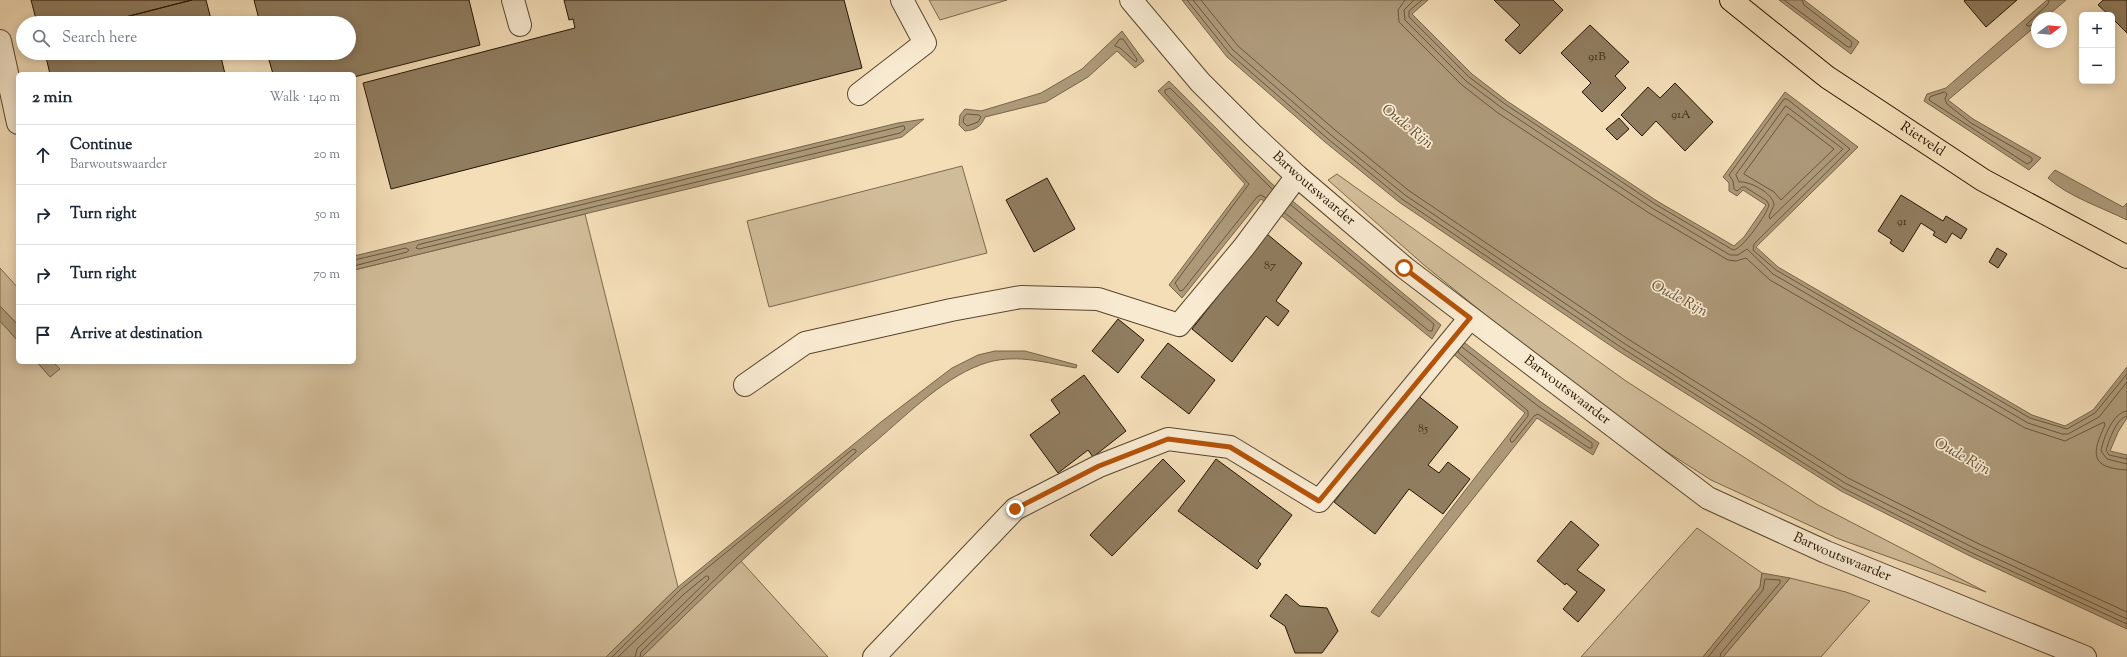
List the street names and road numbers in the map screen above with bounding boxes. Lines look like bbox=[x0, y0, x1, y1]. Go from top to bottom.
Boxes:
street label: Rietveld bbox=[1896, 118, 1949, 162]
street label: Barwoutswaarder bbox=[1267, 147, 1360, 231]
street label: Barwoutswaarder bbox=[1519, 351, 1615, 431]
street label: Barwoutswaarder bbox=[1789, 528, 1894, 587]

